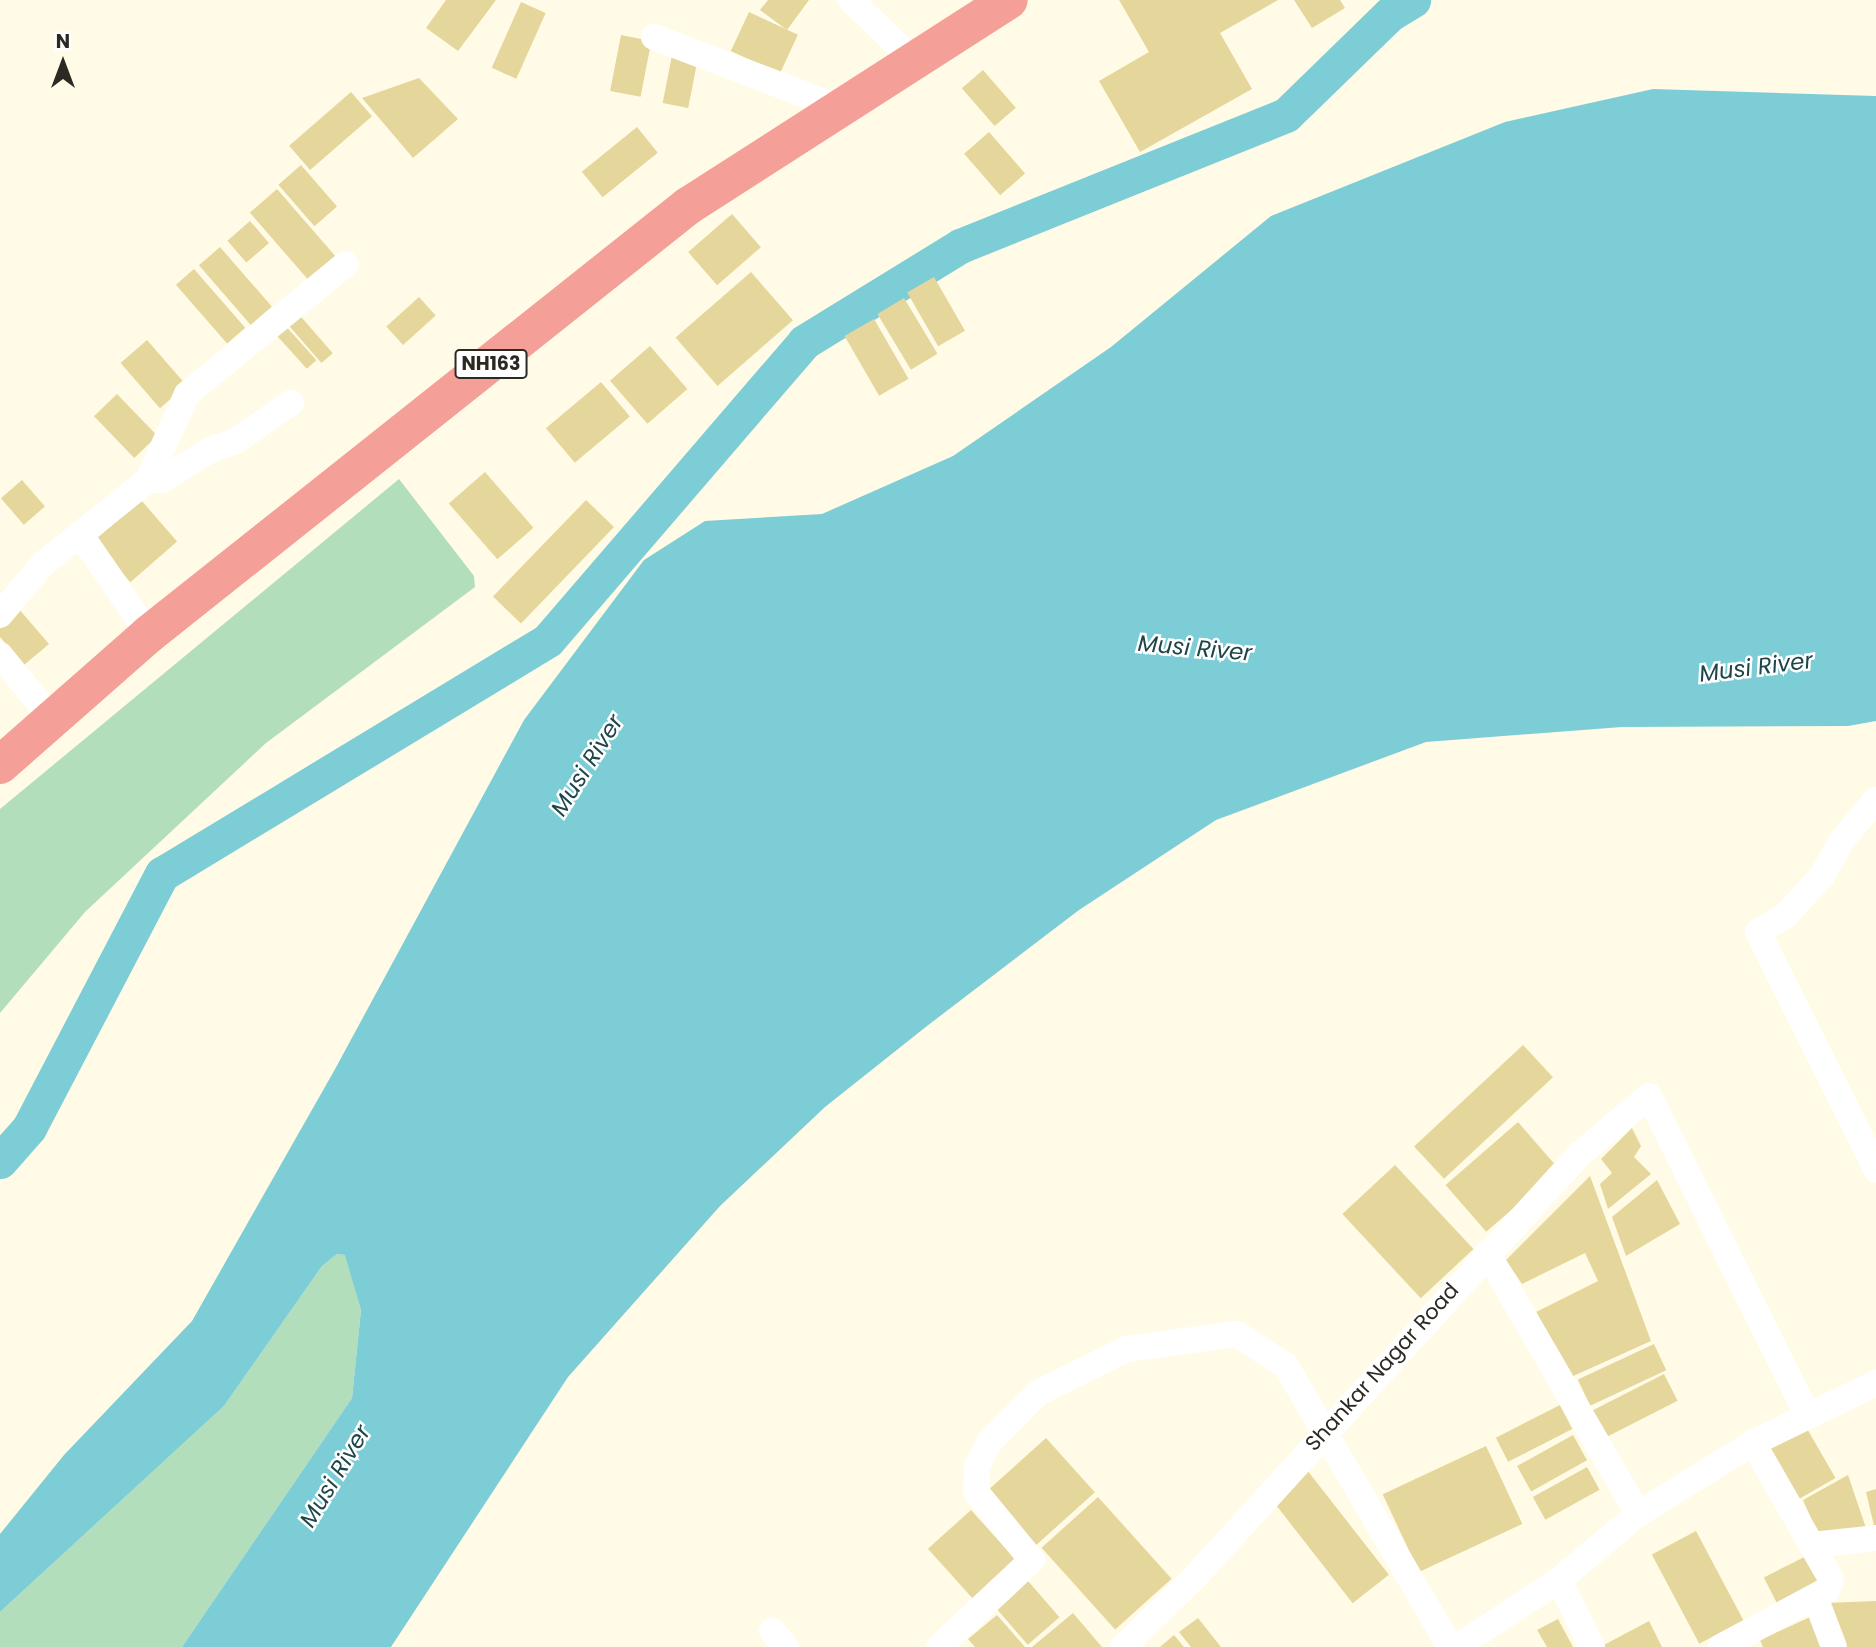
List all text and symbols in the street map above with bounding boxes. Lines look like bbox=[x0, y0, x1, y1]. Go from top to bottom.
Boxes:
north arrow bbox=[28, 28, 98, 98]
text: N bbox=[56, 28, 70, 55]
road number: NH163 bbox=[454, 348, 528, 380]
water label: Musi River bbox=[1137, 629, 1253, 667]
water label: Musi River bbox=[1698, 646, 1814, 688]
water label: Musi River bbox=[545, 709, 629, 821]
street label: Shankar Nagar Road bbox=[1300, 1278, 1464, 1456]
water label: Musi River bbox=[294, 1420, 376, 1532]

